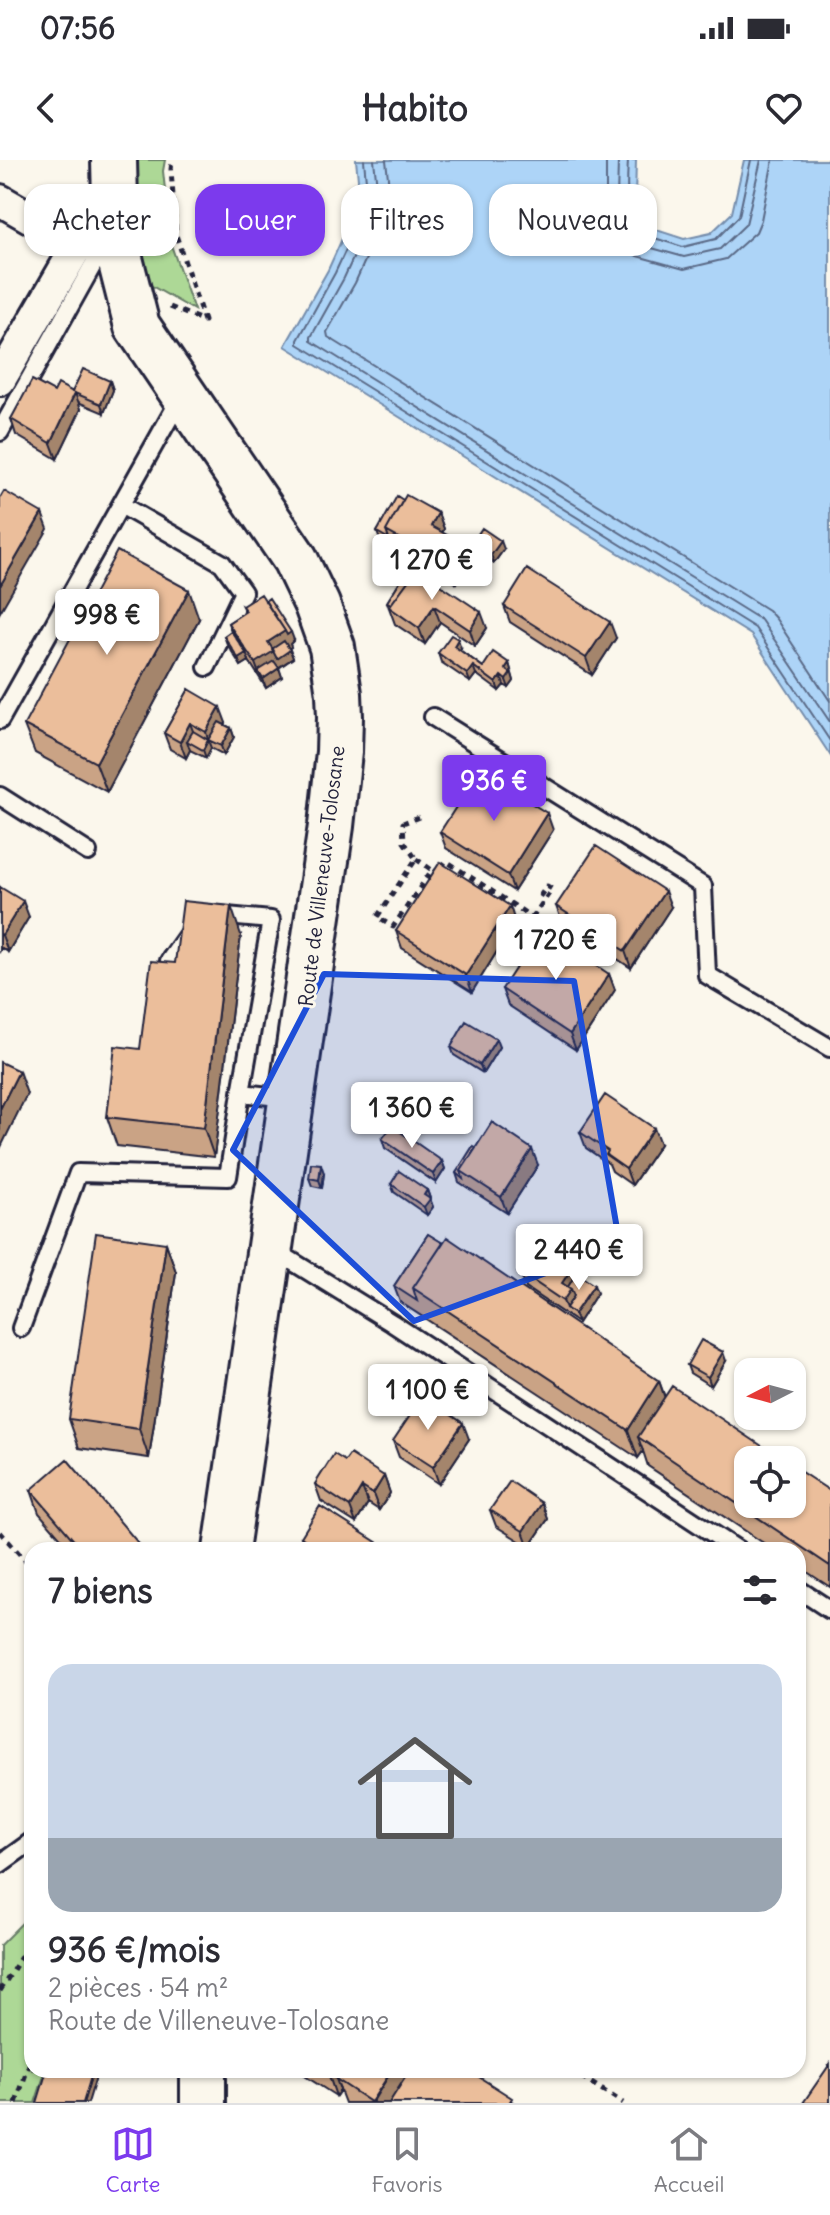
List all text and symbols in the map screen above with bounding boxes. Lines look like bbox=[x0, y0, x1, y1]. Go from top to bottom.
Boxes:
text: 07:56 bbox=[40, 9, 115, 47]
icon: back bbox=[24, 86, 68, 130]
text: Habito bbox=[362, 86, 468, 131]
icon: heart bbox=[762, 86, 806, 130]
chip: Acheter bbox=[24, 184, 179, 256]
chip: Louer bbox=[195, 184, 325, 256]
chip: Filtres bbox=[341, 184, 473, 256]
chip: Nouveau bbox=[489, 184, 657, 256]
pin: 1 270 € bbox=[358, 534, 506, 602]
text: 1 270 € bbox=[390, 543, 474, 576]
pin: 998 € bbox=[51, 589, 163, 657]
text: 998 € bbox=[73, 598, 141, 631]
street label: Route de Villeneuve-Tolosane bbox=[293, 744, 349, 1008]
pin: 936 € bbox=[438, 755, 550, 823]
text: 936 € bbox=[460, 764, 528, 797]
pin: 1 720 € bbox=[482, 914, 630, 982]
text: 1 720 € bbox=[514, 923, 598, 956]
pin: 1 360 € bbox=[338, 1082, 486, 1150]
text: 1 360 € bbox=[369, 1091, 455, 1124]
pin: 2 440 € bbox=[505, 1224, 653, 1292]
text: 2 440 € bbox=[534, 1233, 624, 1266]
north arrow bbox=[734, 1358, 806, 1430]
map controls bbox=[734, 1358, 806, 1518]
pin: 1 100 € bbox=[354, 1364, 502, 1432]
text: 1 100 € bbox=[386, 1373, 470, 1406]
button: locate bbox=[734, 1446, 806, 1518]
icon: filters bbox=[738, 1568, 782, 1612]
text: 7 biens bbox=[48, 1569, 153, 1612]
icon: home bbox=[343, 1716, 487, 1860]
text: 936 €/mois bbox=[48, 1928, 220, 1971]
text: 2 pièces · 54 m² bbox=[48, 1971, 229, 2004]
text: Route de Villeneuve-Tolosane bbox=[48, 2004, 389, 2037]
tab: Carte bbox=[106, 2122, 160, 2198]
tab: Favoris bbox=[372, 2122, 443, 2198]
tab: Accueil bbox=[654, 2122, 724, 2198]

